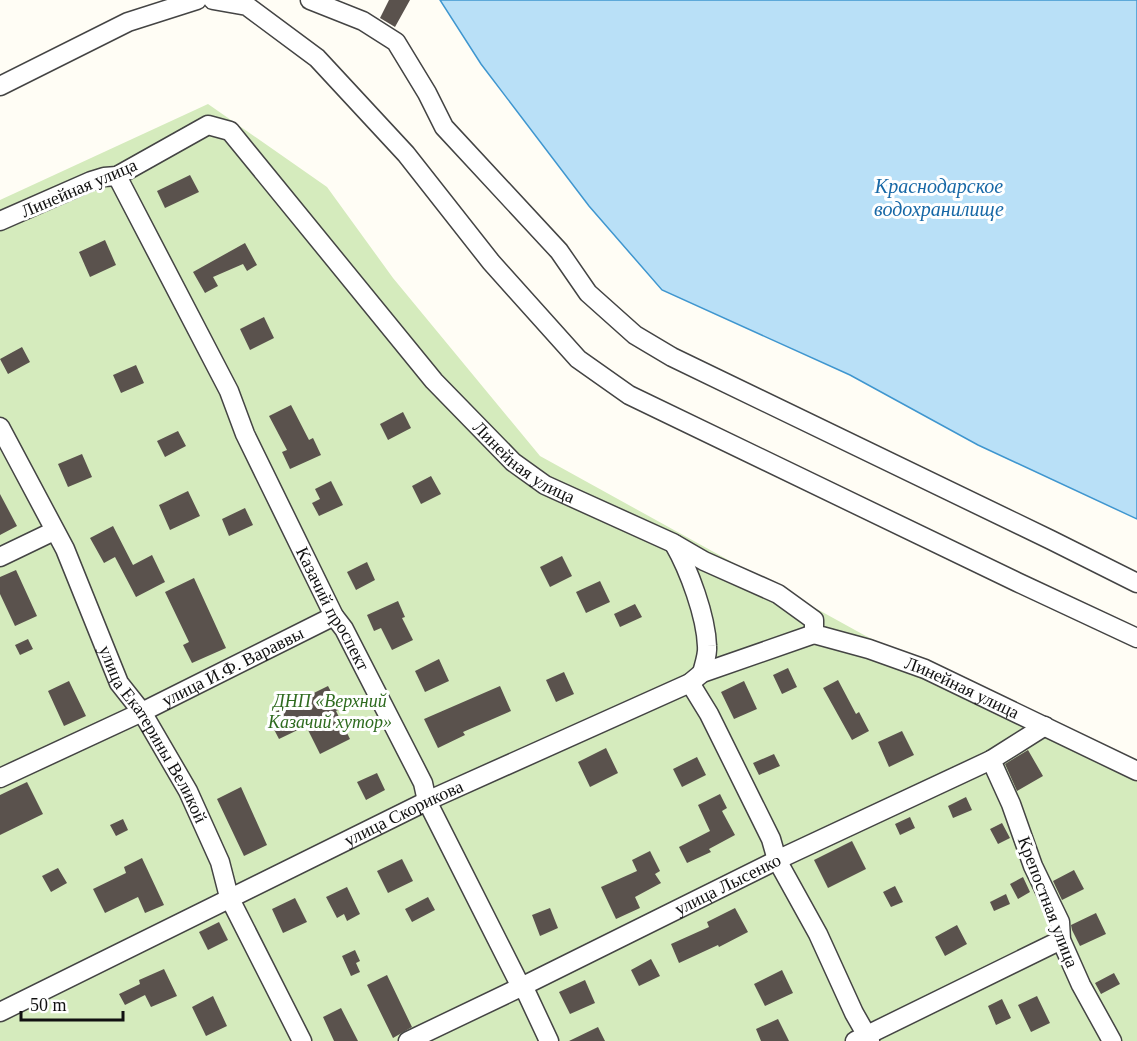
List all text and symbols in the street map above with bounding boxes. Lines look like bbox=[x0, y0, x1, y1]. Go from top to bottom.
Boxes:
street label: Линейная улица bbox=[18, 155, 140, 221]
water label: Краснодарское водохранилище bbox=[874, 175, 1004, 221]
street label: Линейная улица bbox=[469, 417, 578, 507]
street label: Казачий проспект bbox=[292, 544, 374, 674]
street label: улица И.Ф. Вараввы bbox=[159, 623, 307, 710]
street label: улица Екатерины Великой bbox=[95, 642, 211, 826]
street label: Линейная улица bbox=[902, 653, 1022, 723]
park label: ДНП «Верхний Казачий хутор» bbox=[267, 691, 392, 732]
street label: улица Скорикова bbox=[341, 776, 466, 850]
street label: Крепостная улица bbox=[1014, 834, 1082, 970]
street label: улица Лысенко bbox=[671, 850, 784, 919]
scale bar bbox=[21, 984, 123, 1022]
text: 50 m bbox=[30, 995, 67, 1015]

